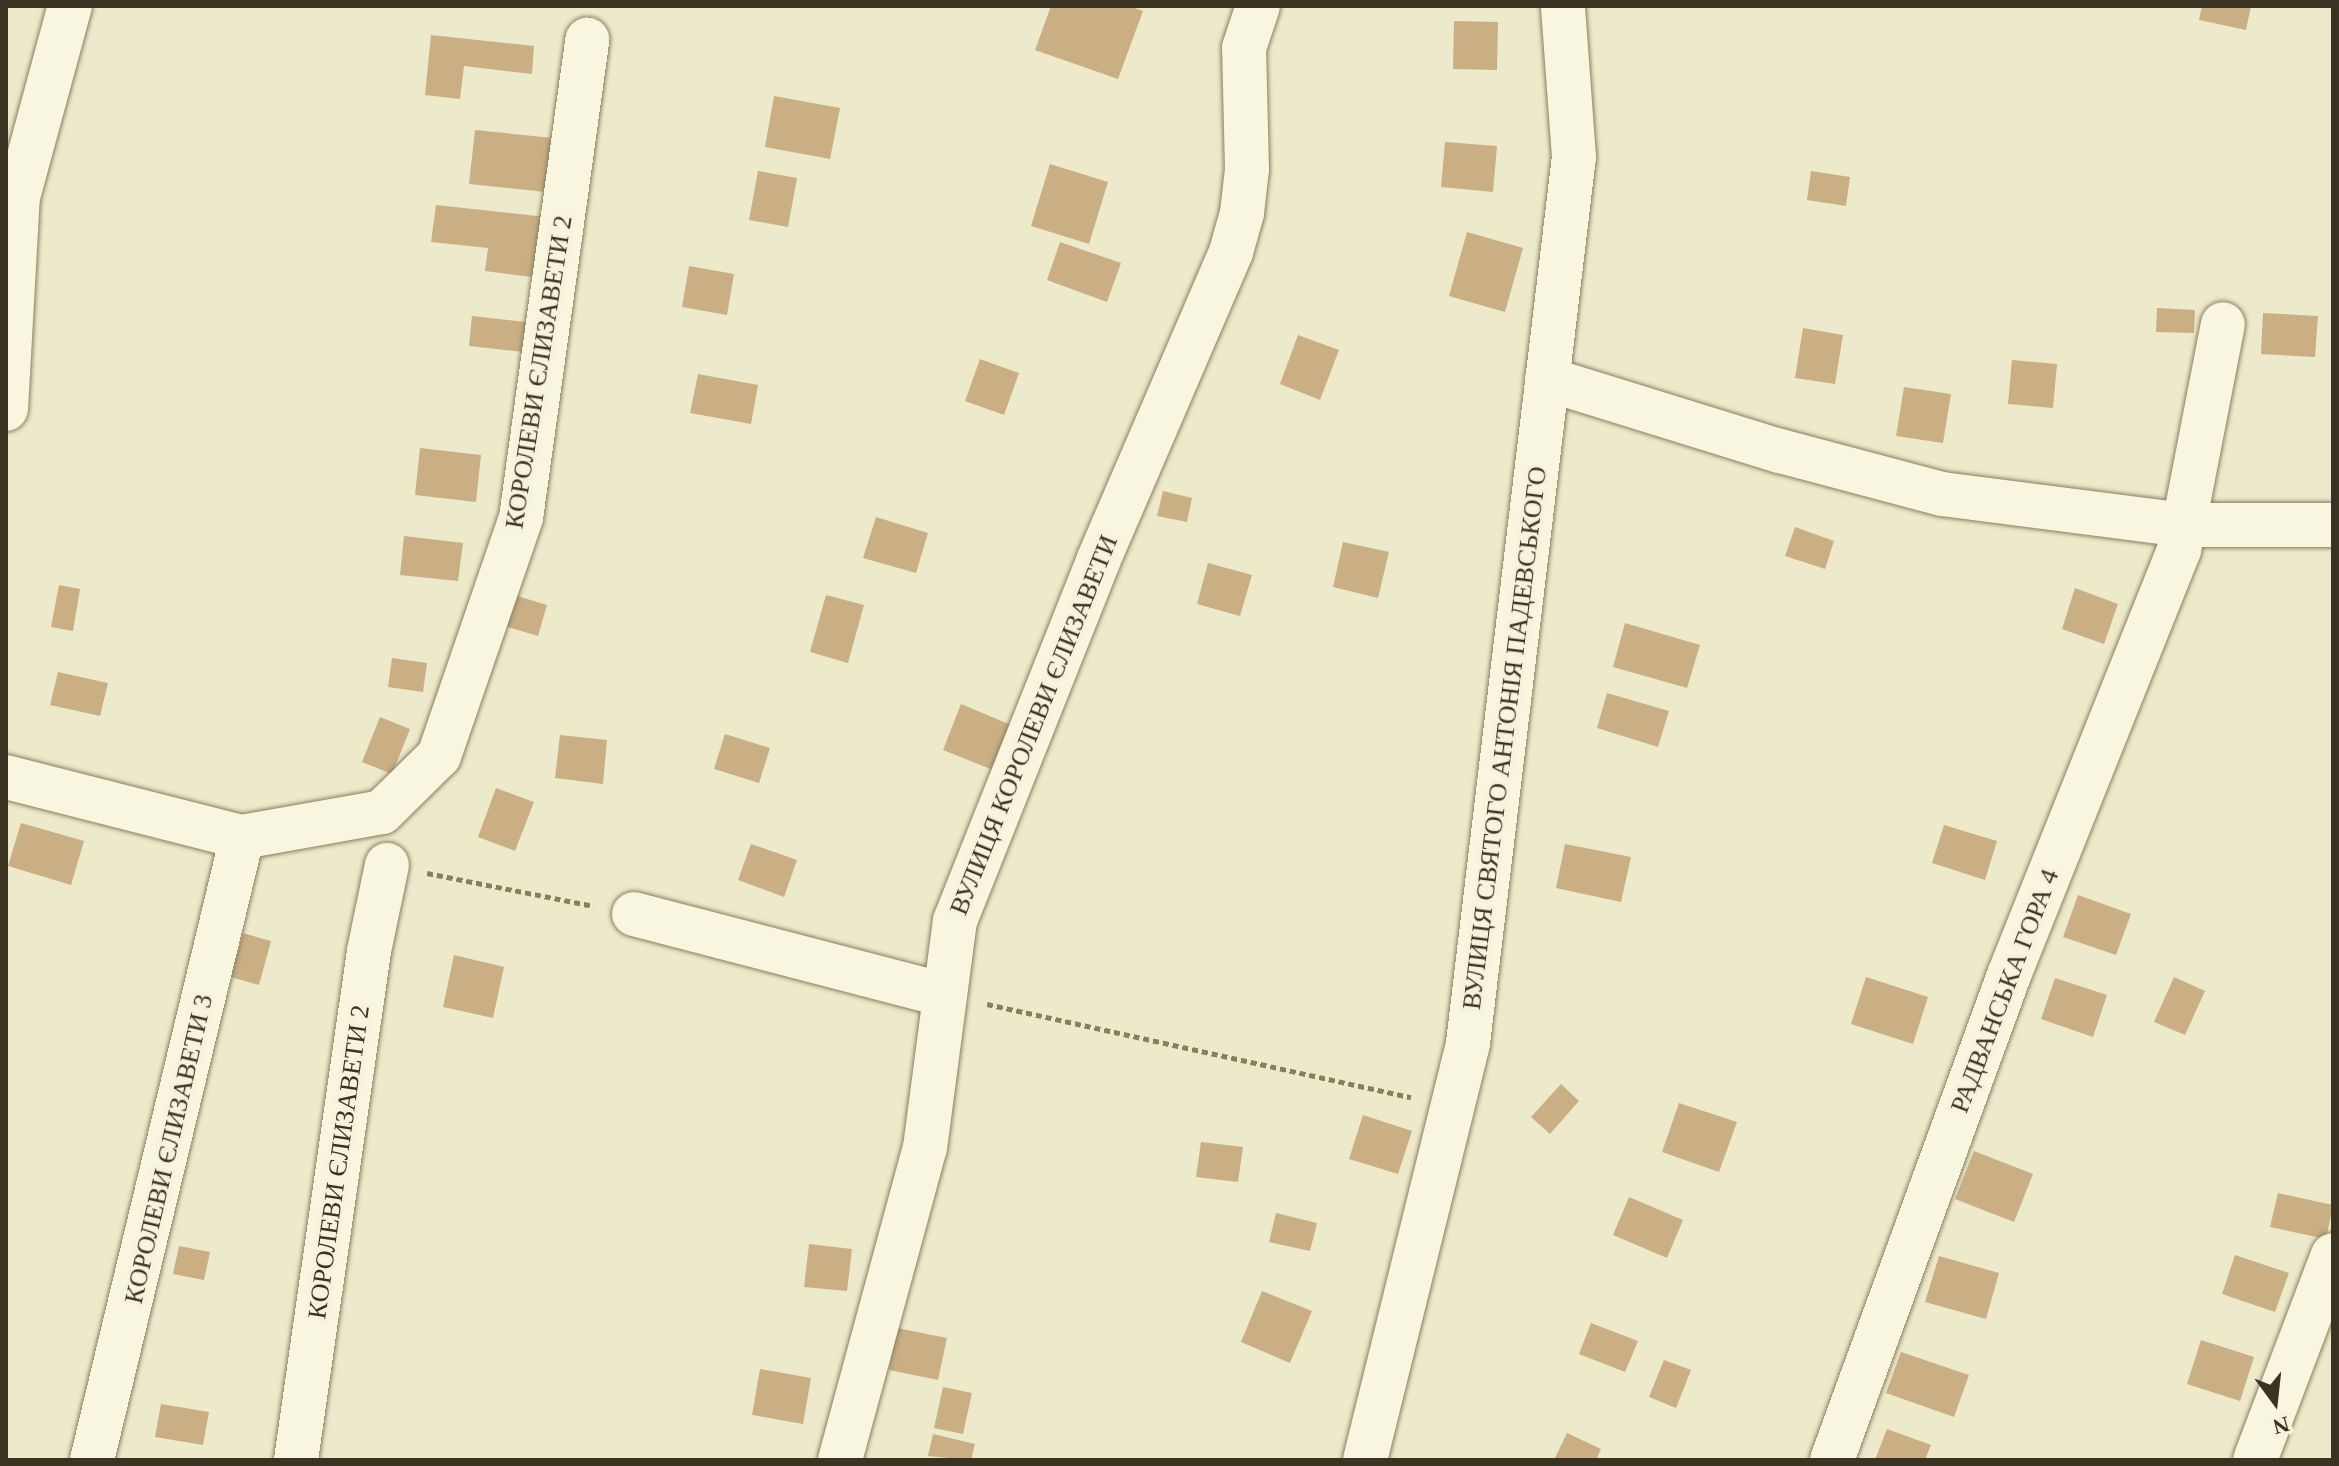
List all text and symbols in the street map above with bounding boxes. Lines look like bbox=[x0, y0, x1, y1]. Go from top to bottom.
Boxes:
street label: КОРОЛЕВИ ЄЛИЗАВЕТИ 2 bbox=[499, 213, 579, 531]
street label: ВУЛИЦЯ СВЯТОГО АНТОНІЯ ПАДЕВСЬКОГО bbox=[1456, 465, 1554, 1011]
street label: ВУЛИЦЯ КОРОЛЕВИ ЄЛИЗАВЕТИ bbox=[943, 531, 1125, 919]
street label: РАДВАНСЬКА ГОРА 4 bbox=[1944, 865, 2066, 1117]
street label: КОРОЛЕВИ ЄЛИЗАВЕТИ 3 bbox=[118, 991, 220, 1307]
street label: КОРОЛЕВИ ЄЛИЗАВЕТИ 2 bbox=[302, 1003, 376, 1321]
north arrow bbox=[2235, 1362, 2315, 1442]
text: N bbox=[2270, 1412, 2292, 1440]

